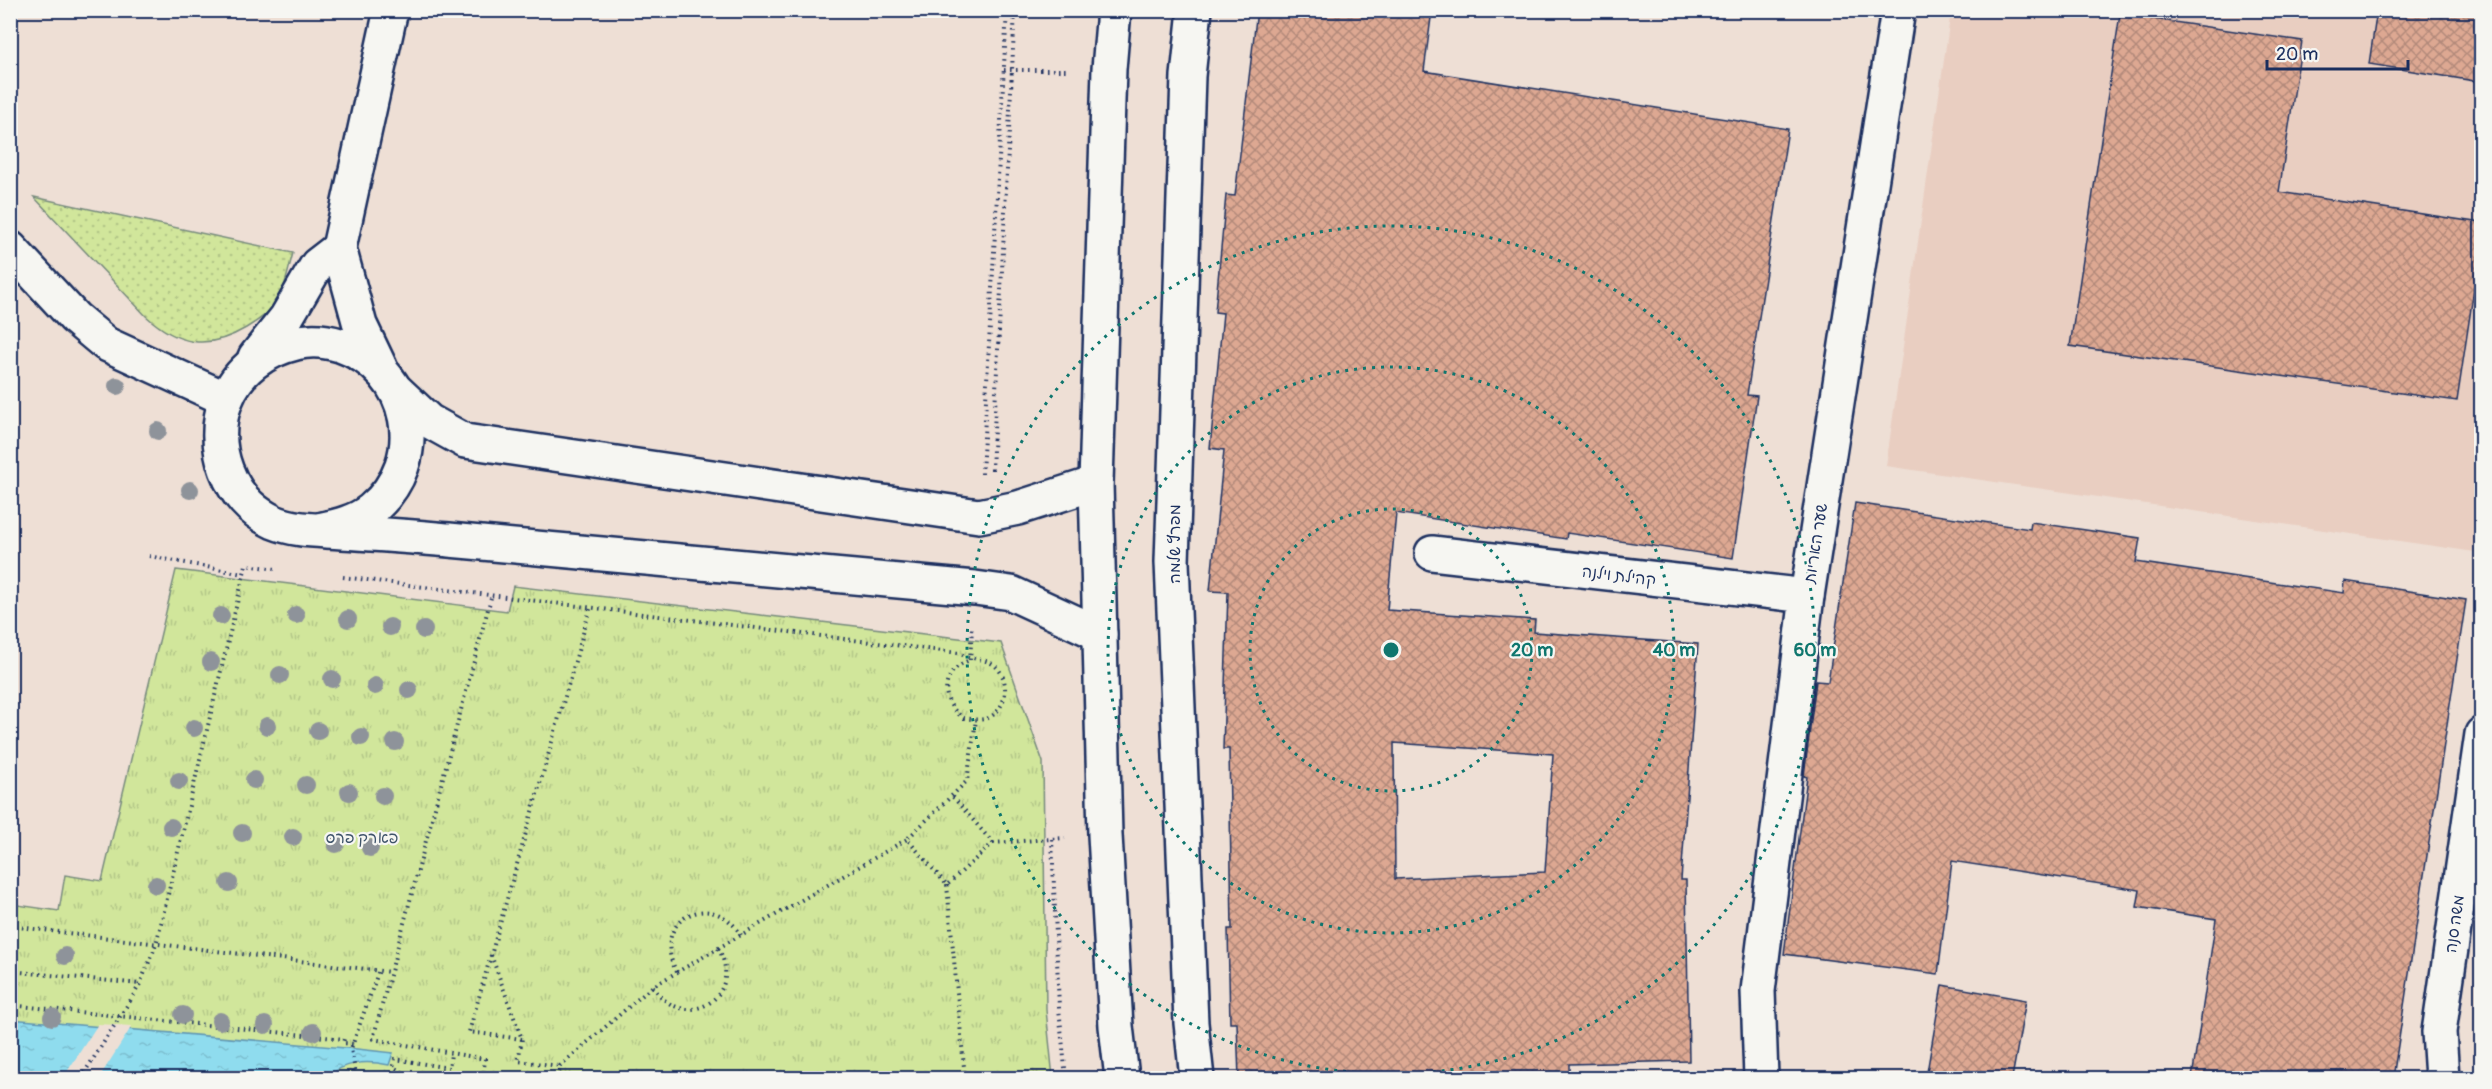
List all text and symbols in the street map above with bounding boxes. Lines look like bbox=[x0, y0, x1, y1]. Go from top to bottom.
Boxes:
scale bar bbox=[2267, 33, 2408, 71]
text: 20 m bbox=[2276, 43, 2318, 66]
street label: שער האריות bbox=[1800, 502, 1832, 586]
street label: מפרץ שלמה bbox=[1165, 504, 1185, 584]
street label: קהילת וילנה bbox=[1581, 562, 1657, 590]
text: 20 m bbox=[1511, 639, 1553, 662]
text: 40 m bbox=[1653, 639, 1695, 662]
text: 60 m bbox=[1794, 639, 1836, 662]
centre of rings bbox=[1381, 640, 1401, 660]
park label: פארק פרס bbox=[326, 828, 399, 848]
street label: משה סנה bbox=[2441, 894, 2469, 955]

